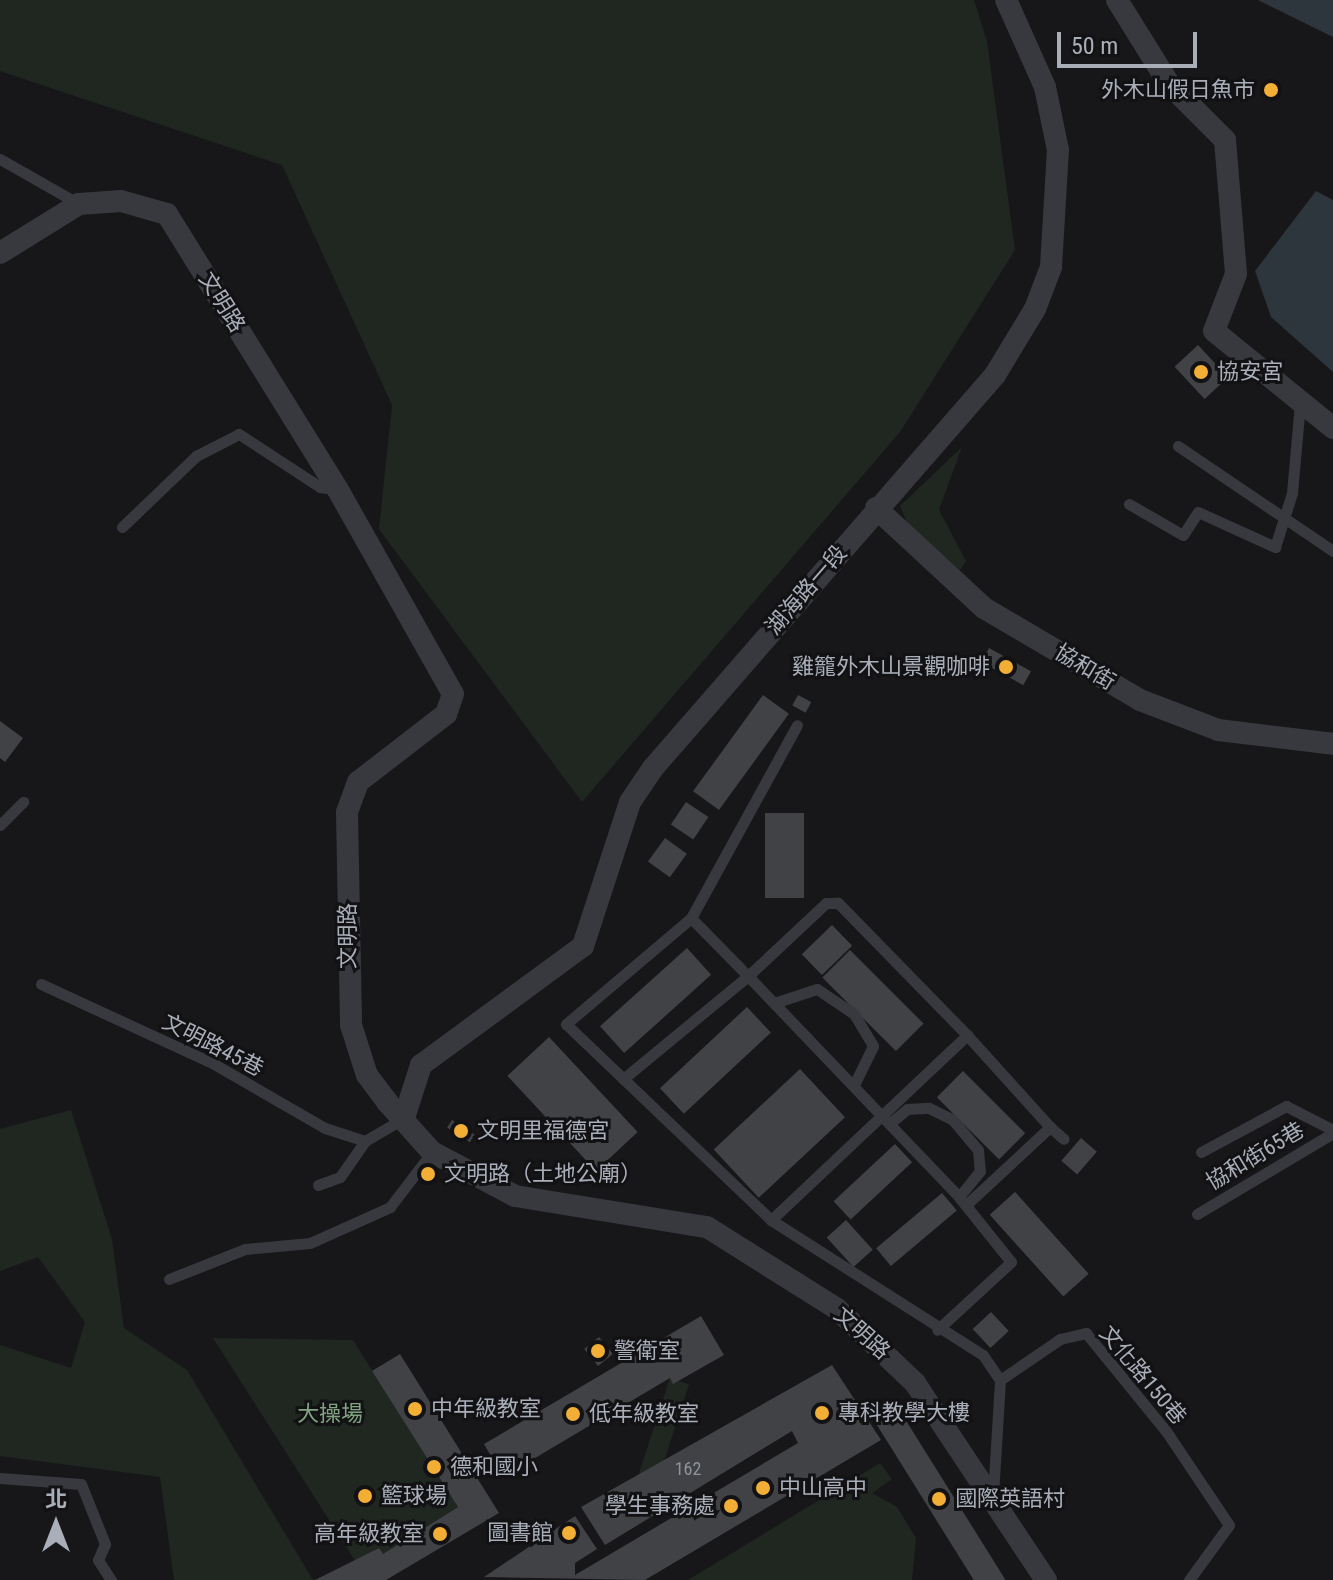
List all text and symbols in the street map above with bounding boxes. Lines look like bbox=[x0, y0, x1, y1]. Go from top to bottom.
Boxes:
scale bar bbox=[1061, 16, 1201, 66]
text: 50 m bbox=[1071, 32, 1118, 60]
place label: 外木山假日魚市 bbox=[1101, 77, 1255, 103]
marker: 外木山假日魚市 bbox=[1262, 81, 1280, 99]
street label: 文明路 bbox=[193, 267, 251, 337]
place label: 協安宮 bbox=[1217, 359, 1283, 385]
marker: 協安宮 bbox=[1192, 363, 1210, 381]
street label: 湖海路一段 bbox=[760, 540, 852, 640]
street label: 協和街 bbox=[1050, 639, 1120, 695]
place label: 雞籠外木山景觀咖啡 bbox=[792, 654, 990, 680]
marker: 雞籠外木山景觀咖啡 bbox=[997, 658, 1015, 676]
street label: 文明路 bbox=[335, 903, 361, 969]
street label: 文明路45巷 bbox=[158, 1008, 268, 1082]
street label: 協和街65巷 bbox=[1201, 1116, 1309, 1196]
place label: 文明里福德宮 bbox=[477, 1118, 609, 1144]
marker: 文明里福德宮 bbox=[452, 1122, 470, 1140]
place label: 文明路（土地公廟） bbox=[444, 1161, 642, 1187]
marker: 文明路（土地公廟） bbox=[419, 1165, 437, 1183]
street label: 文明路 bbox=[829, 1301, 895, 1365]
street label: 文化路150巷 bbox=[1094, 1320, 1192, 1430]
place label: 警衛室 bbox=[614, 1338, 680, 1364]
marker: 警衛室 bbox=[589, 1342, 607, 1360]
place label: 中年級教室 bbox=[431, 1396, 541, 1422]
marker: 中年級教室 bbox=[406, 1400, 424, 1418]
place label: 專科教學大樓 bbox=[838, 1400, 970, 1426]
park label: 大操場 bbox=[297, 1401, 363, 1427]
place label: 低年級教室 bbox=[589, 1401, 699, 1427]
marker: 專科教學大樓 bbox=[813, 1404, 831, 1422]
marker: 低年級教室 bbox=[564, 1405, 582, 1423]
place label: 德和國小 bbox=[450, 1454, 538, 1480]
marker: 德和國小 bbox=[425, 1458, 443, 1476]
house number: 162 bbox=[675, 1458, 701, 1480]
place label: 中山高中 bbox=[779, 1475, 867, 1501]
marker: 中山高中 bbox=[754, 1479, 772, 1497]
place label: 籃球場 bbox=[381, 1483, 447, 1509]
north arrow bbox=[16, 1484, 96, 1564]
place label: 國際英語村 bbox=[955, 1486, 1065, 1512]
text: 北 bbox=[45, 1487, 67, 1512]
marker: 籃球場 bbox=[356, 1487, 374, 1505]
marker: 國際英語村 bbox=[930, 1490, 948, 1508]
place label: 學生事務處 bbox=[605, 1493, 715, 1519]
marker: 學生事務處 bbox=[722, 1497, 740, 1515]
place label: 圖書館 bbox=[487, 1520, 553, 1546]
place label: 高年級教室 bbox=[314, 1521, 424, 1547]
marker: 圖書館 bbox=[560, 1524, 578, 1542]
marker: 高年級教室 bbox=[431, 1525, 449, 1543]

